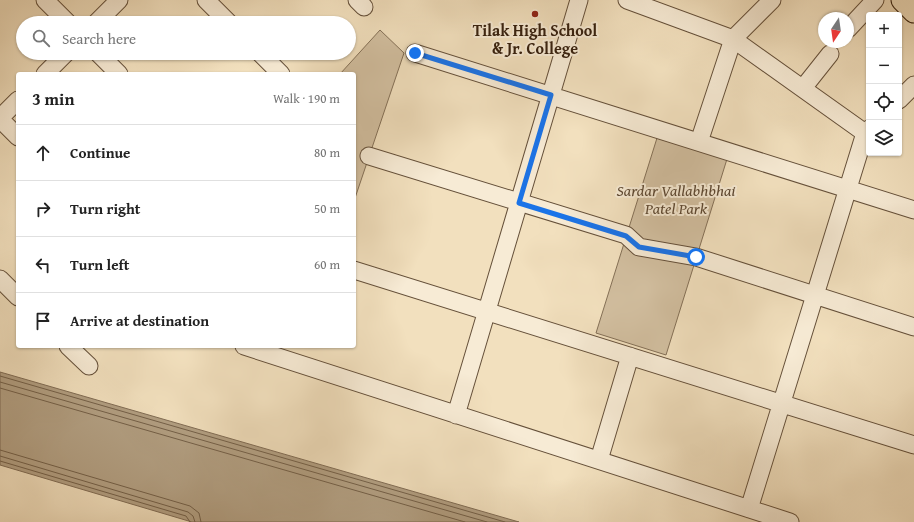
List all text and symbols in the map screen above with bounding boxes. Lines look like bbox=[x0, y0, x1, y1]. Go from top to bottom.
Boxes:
marker: Tilak High School & Jr. College bbox=[530, 9, 540, 19]
north arrow bbox=[818, 12, 854, 48]
map controls bbox=[866, 12, 902, 156]
button: + bbox=[866, 12, 902, 48]
search box bbox=[16, 16, 356, 60]
place label: Tilak High School & Jr. College bbox=[473, 18, 597, 60]
icon: search bbox=[30, 27, 52, 49]
text: Search here bbox=[62, 28, 136, 49]
route end bbox=[406, 44, 424, 62]
button: − bbox=[866, 48, 902, 84]
button: locate bbox=[866, 84, 902, 120]
text: 3 min bbox=[32, 86, 74, 111]
text: Walk · 190 m bbox=[273, 89, 340, 108]
button: layers bbox=[866, 120, 902, 156]
icon: ahead bbox=[32, 142, 54, 164]
text: Continue bbox=[70, 142, 131, 163]
text: 80 m bbox=[314, 143, 340, 162]
park label: Sardar Vallabhbhai Patel Park bbox=[617, 178, 735, 220]
icon: right bbox=[32, 198, 54, 220]
text: Turn right bbox=[70, 198, 141, 219]
text: 50 m bbox=[314, 199, 340, 218]
route start bbox=[687, 248, 705, 266]
icon: left bbox=[32, 254, 54, 276]
text: Turn left bbox=[70, 254, 129, 275]
text: 60 m bbox=[314, 255, 340, 274]
icon: arrive bbox=[32, 310, 54, 332]
text: Arrive at destination bbox=[70, 310, 209, 331]

